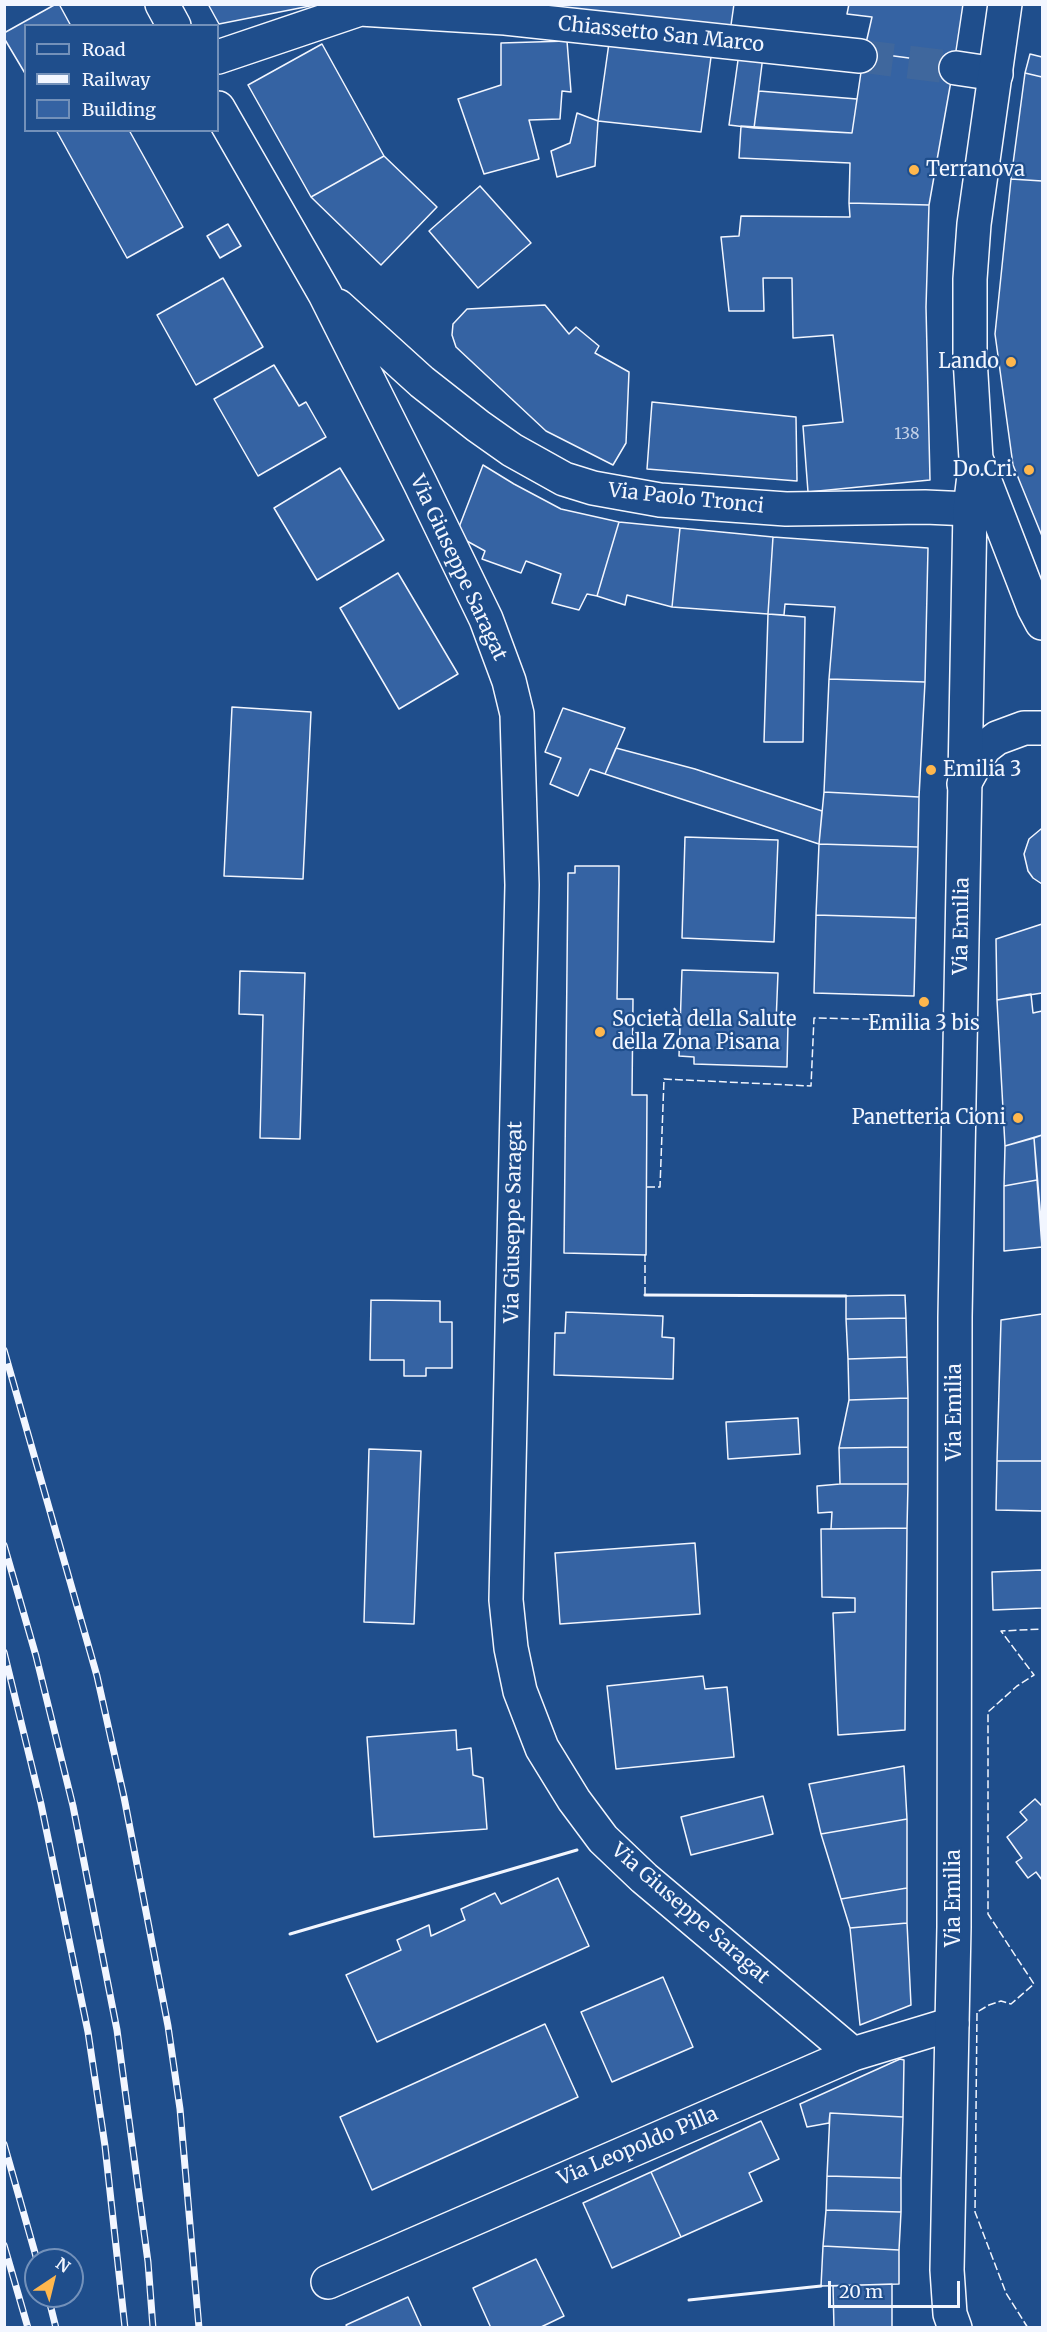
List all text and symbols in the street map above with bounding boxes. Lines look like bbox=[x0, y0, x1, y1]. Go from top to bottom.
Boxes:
street label: Chiassetto San Marco bbox=[557, 12, 765, 58]
legend bbox=[24, 24, 219, 132]
text: Road bbox=[82, 38, 126, 61]
text: Railway bbox=[82, 68, 150, 91]
text: Building bbox=[82, 98, 156, 121]
place label: Terranova bbox=[926, 158, 1025, 182]
marker: Terranova bbox=[907, 163, 921, 177]
place label: Lando bbox=[938, 350, 999, 374]
marker: Lando bbox=[1004, 355, 1018, 369]
house number: 138 bbox=[894, 424, 920, 444]
place label: Do.Cri. bbox=[953, 458, 1017, 482]
marker: Do.Cri. bbox=[1022, 463, 1036, 477]
street label: Via Giuseppe Saragat bbox=[405, 472, 511, 664]
street label: Via Paolo Tronci bbox=[607, 479, 765, 519]
place label: Emilia 3 bbox=[943, 758, 1022, 782]
marker: Emilia 3 bbox=[924, 763, 938, 777]
street label: Via Emilia bbox=[949, 877, 975, 975]
marker: Emilia 3 bis bbox=[917, 995, 931, 1009]
place label: Società della Salute della Zona Pisana bbox=[612, 1008, 796, 1055]
place label: Emilia 3 bis bbox=[868, 1012, 980, 1036]
marker: Società della Salute della Zona Pisana bbox=[593, 1025, 607, 1039]
place label: Panetteria Cioni bbox=[852, 1106, 1006, 1130]
marker: Panetteria Cioni bbox=[1011, 1111, 1025, 1125]
street label: Via Giuseppe Saragat bbox=[500, 1121, 528, 1323]
street label: Via Emilia bbox=[943, 1363, 967, 1461]
street label: Via Giuseppe Saragat bbox=[606, 1839, 774, 1989]
street label: Via Emilia bbox=[942, 1849, 966, 1947]
street label: Via Leopoldo Pilla bbox=[554, 2102, 722, 2192]
north arrow bbox=[24, 2248, 84, 2308]
text: N bbox=[52, 2253, 74, 2277]
scale bar bbox=[831, 2269, 963, 2307]
text: 20 m bbox=[839, 2280, 883, 2303]

